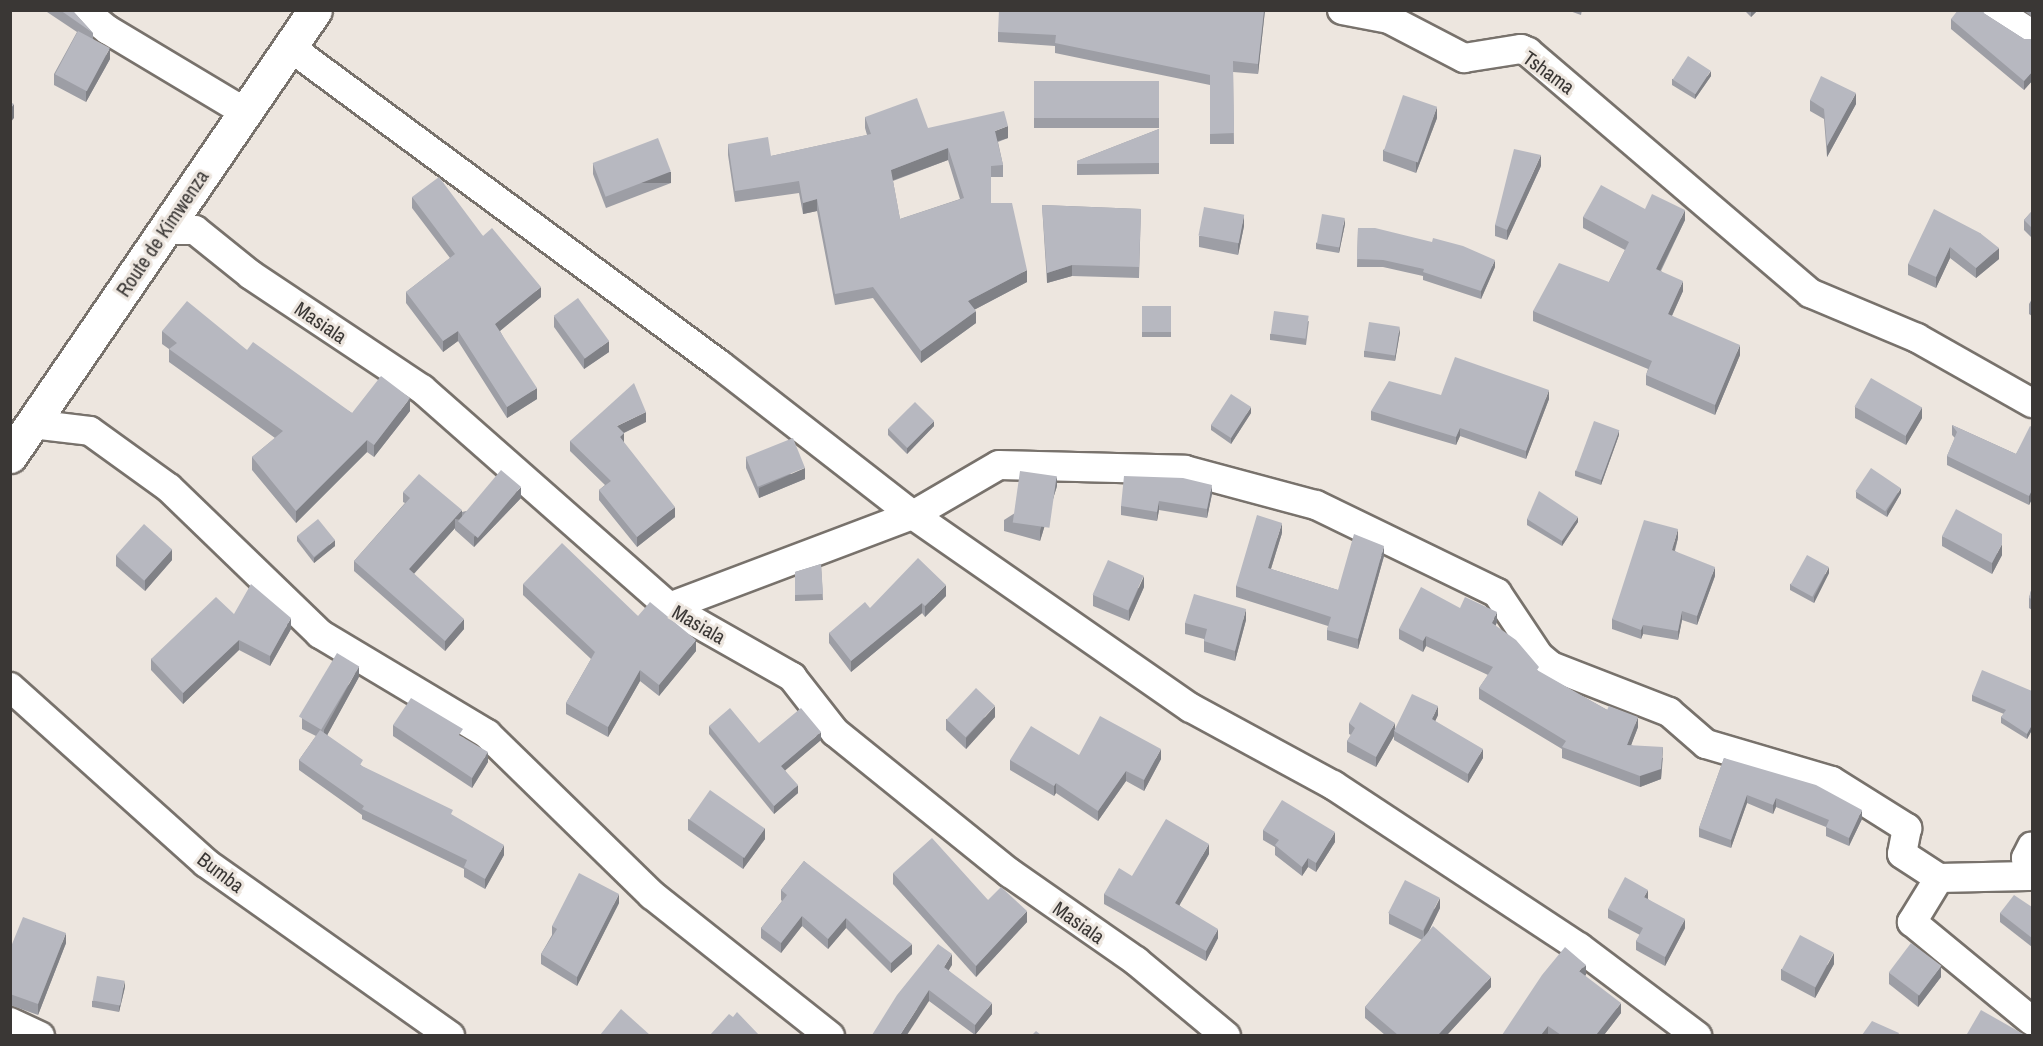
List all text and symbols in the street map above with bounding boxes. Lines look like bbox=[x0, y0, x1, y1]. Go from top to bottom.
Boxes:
street label: Tshama bbox=[1519, 45, 1579, 99]
street label: Route de Kimwenza bbox=[111, 165, 213, 301]
street label: Masiala bbox=[290, 296, 352, 348]
street label: Masiala bbox=[668, 599, 730, 649]
street label: Bumba bbox=[193, 847, 249, 897]
street label: Masiala bbox=[1049, 896, 1109, 948]

